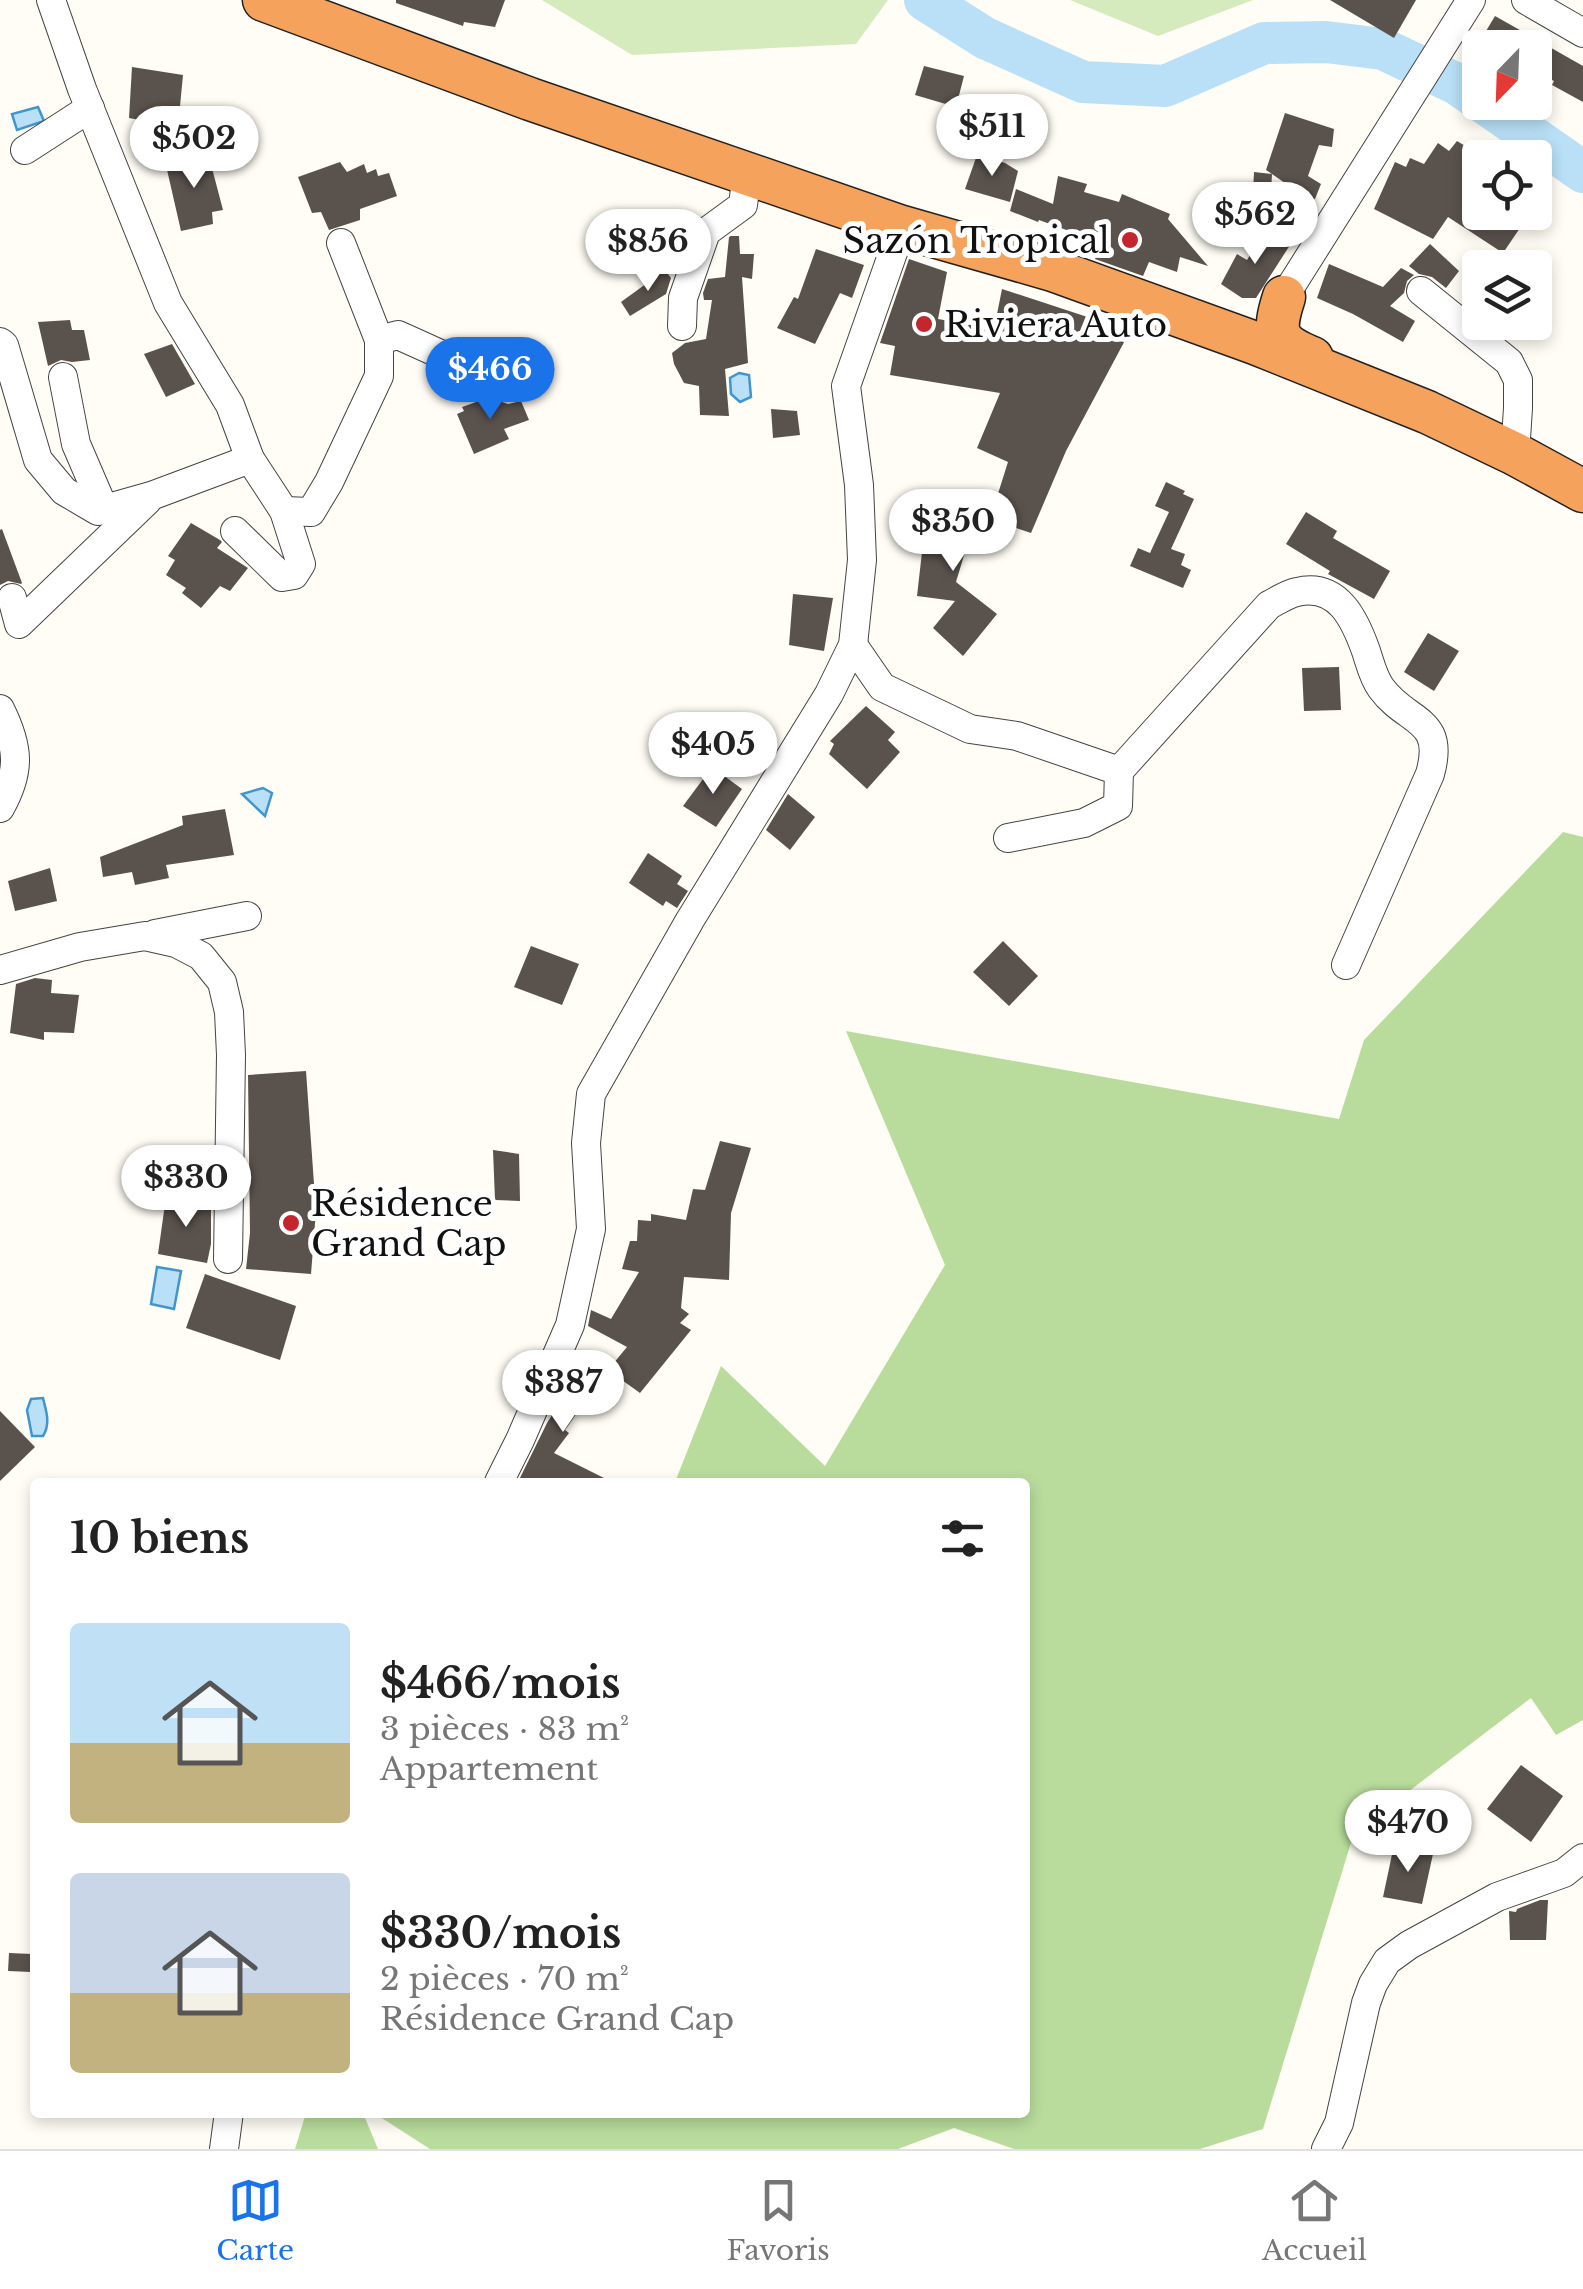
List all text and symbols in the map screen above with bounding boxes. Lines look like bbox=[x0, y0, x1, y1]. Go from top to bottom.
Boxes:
north arrow bbox=[1462, 30, 1552, 120]
map controls bbox=[1462, 30, 1552, 340]
pin: $511 bbox=[933, 94, 1051, 179]
pin: $502 bbox=[135, 106, 253, 191]
text: $511 bbox=[958, 106, 1026, 146]
text: $502 bbox=[152, 118, 236, 158]
button: locate bbox=[1462, 140, 1552, 230]
pin: $562 bbox=[1196, 182, 1314, 267]
text: $562 bbox=[1214, 194, 1296, 234]
pin: $856 bbox=[589, 209, 707, 294]
place label: Sazón Tropical bbox=[843, 219, 1110, 262]
text: $856 bbox=[607, 221, 689, 261]
marker: Sazón Tropical bbox=[1119, 229, 1141, 251]
button: layers bbox=[1462, 250, 1552, 340]
place label: Riviera Auto bbox=[944, 303, 1167, 346]
marker: Riviera Auto bbox=[913, 313, 935, 335]
pin: $466 bbox=[431, 337, 549, 422]
text: $466 bbox=[448, 349, 533, 389]
pin: $350 bbox=[894, 489, 1012, 574]
text: $350 bbox=[911, 501, 995, 541]
pin: $405 bbox=[654, 712, 772, 797]
text: $405 bbox=[670, 724, 756, 764]
pin: $330 bbox=[127, 1145, 245, 1230]
text: $330 bbox=[143, 1157, 229, 1197]
place label: Résidence Grand Cap bbox=[311, 1182, 507, 1265]
marker: Résidence Grand Cap bbox=[280, 1212, 302, 1234]
pin: $387 bbox=[504, 1350, 622, 1435]
text: $387 bbox=[524, 1362, 602, 1402]
icon: filters bbox=[935, 1511, 990, 1566]
text: 10 biens bbox=[70, 1512, 249, 1564]
text: $466/mois bbox=[380, 1657, 621, 1709]
icon: home bbox=[150, 1663, 270, 1783]
text: 3 pièces · 83 m² bbox=[380, 1709, 629, 1749]
text: Appartement bbox=[380, 1749, 598, 1789]
pin: $470 bbox=[1349, 1790, 1467, 1875]
text: $470 bbox=[1367, 1802, 1449, 1842]
text: $330/mois bbox=[380, 1907, 621, 1959]
icon: home bbox=[150, 1913, 270, 2033]
text: 2 pièces · 70 m² bbox=[380, 1959, 629, 1999]
text: Résidence Grand Cap bbox=[380, 1999, 734, 2039]
tab: Carte bbox=[216, 2173, 294, 2268]
tab: Favoris bbox=[727, 2173, 830, 2268]
tab: Accueil bbox=[1262, 2173, 1367, 2268]

